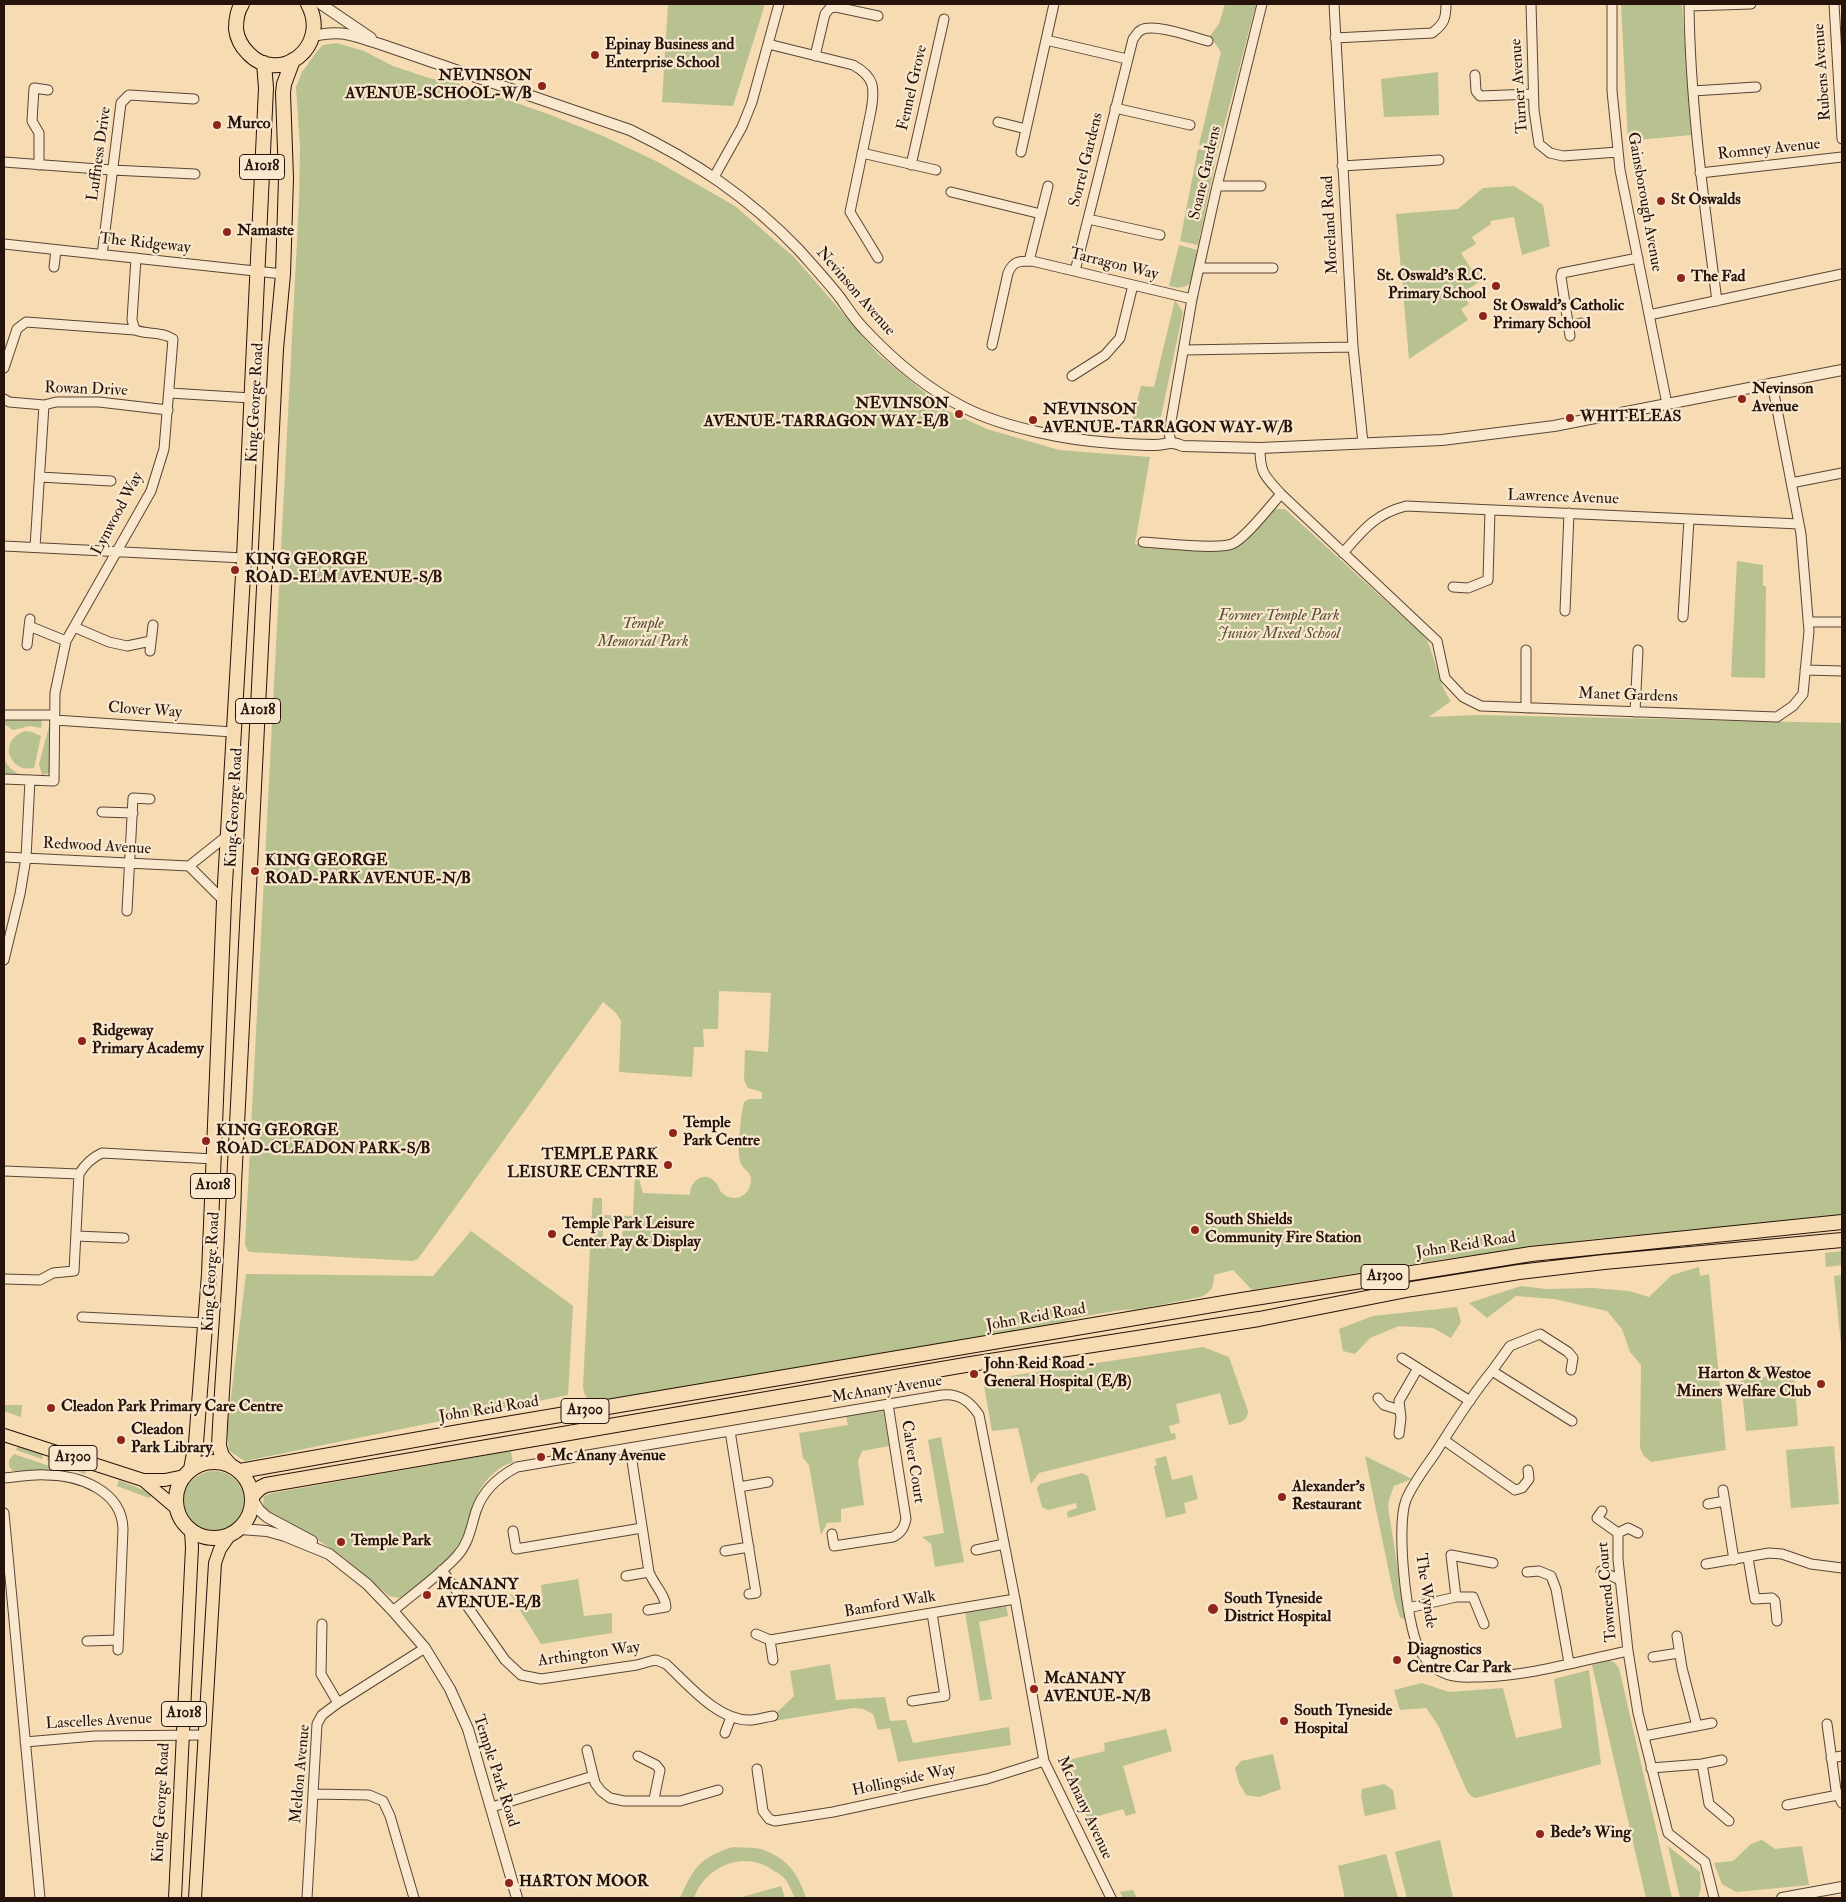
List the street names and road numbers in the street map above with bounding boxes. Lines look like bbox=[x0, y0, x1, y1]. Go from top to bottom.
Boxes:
street label: Rubens Avenue bbox=[1810, 23, 1836, 121]
street label: Turner Avenue bbox=[1507, 38, 1533, 134]
street label: Fennel Grove bbox=[894, 43, 932, 133]
street label: Luffness Drive bbox=[84, 106, 116, 202]
street label: Sorrel Gardens bbox=[1066, 111, 1108, 209]
street label: Soane Gardens bbox=[1186, 124, 1226, 222]
street label: Gainsborough Avenue bbox=[1622, 131, 1666, 273]
street label: Romney Avenue bbox=[1717, 135, 1821, 165]
road number: A1018 bbox=[240, 154, 284, 180]
street label: Moreland Road bbox=[1319, 175, 1343, 275]
street label: The Ridgeway bbox=[98, 230, 192, 258]
street label: Nevinson Avenue bbox=[811, 244, 899, 340]
street label: Tarragon Way bbox=[1068, 245, 1160, 285]
street label: King George Road bbox=[243, 343, 269, 463]
street label: Rowan Drive bbox=[44, 379, 128, 401]
street label: Lynwood Way bbox=[88, 469, 148, 559]
street label: Lawrence Avenue bbox=[1507, 486, 1619, 510]
street label: Manet Gardens bbox=[1578, 685, 1678, 707]
road number: A1018 bbox=[236, 698, 280, 724]
street label: Clover Way bbox=[107, 699, 183, 723]
street label: King George Road bbox=[222, 748, 248, 868]
street label: Redwood Avenue bbox=[42, 835, 152, 859]
road number: A1018 bbox=[190, 1174, 236, 1198]
street label: King George Road bbox=[199, 1212, 225, 1332]
street label: John Reid Road bbox=[1415, 1229, 1517, 1263]
road number: A1300 bbox=[1361, 1264, 1409, 1290]
street label: John Reid Road bbox=[985, 1300, 1087, 1336]
street label: McAnany Avenue bbox=[830, 1372, 944, 1408]
street label: John Reid Road bbox=[438, 1393, 540, 1427]
road number: A1300 bbox=[561, 1398, 609, 1424]
street label: Calver Court bbox=[896, 1419, 928, 1505]
road number: A1300 bbox=[49, 1446, 97, 1470]
street label: Townend Court bbox=[1594, 1541, 1622, 1643]
street label: The Wynde bbox=[1410, 1552, 1440, 1630]
street label: Bamford Walk bbox=[843, 1588, 937, 1622]
street label: Arthington Way bbox=[537, 1638, 641, 1672]
road number: A1018 bbox=[162, 1702, 206, 1726]
street label: Lascelles Avenue bbox=[45, 1710, 153, 1734]
street label: Temple Park Road bbox=[468, 1712, 522, 1830]
street label: Meldon Avenue bbox=[287, 1724, 315, 1824]
street label: King George Road bbox=[149, 1743, 175, 1863]
street label: McAnany Avenue bbox=[1052, 1753, 1116, 1863]
street label: Hollingside Way bbox=[851, 1761, 957, 1801]

